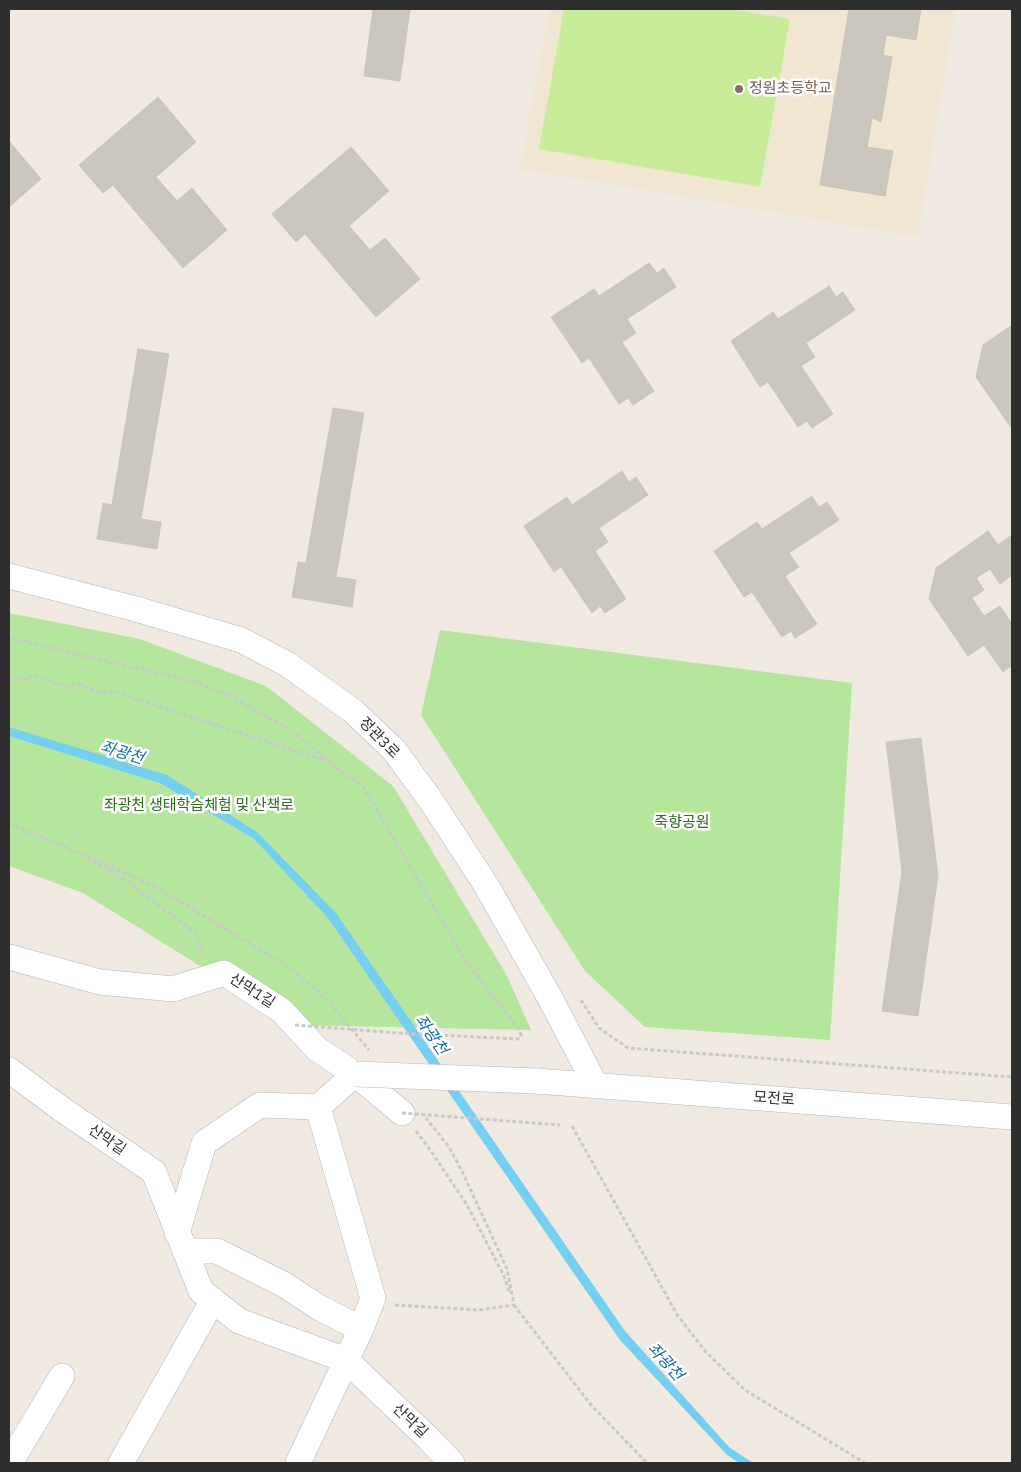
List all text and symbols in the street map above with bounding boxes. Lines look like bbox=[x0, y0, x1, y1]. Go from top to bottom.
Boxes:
place label: 정원초등학교 bbox=[749, 80, 832, 98]
marker: 정원초등학교 bbox=[733, 83, 745, 95]
street label: 정관3로 bbox=[355, 714, 403, 762]
water label: 좌광천 bbox=[98, 737, 146, 769]
park label: 좌광천 생태학습체험 및 산책로 bbox=[104, 797, 294, 815]
park label: 죽향공원 bbox=[654, 814, 710, 832]
street label: 산막1길 bbox=[226, 970, 278, 1012]
water label: 좌광천 bbox=[410, 1011, 452, 1059]
street label: 모전로 bbox=[753, 1089, 795, 1109]
street label: 산막길 bbox=[85, 1121, 129, 1159]
water label: 좌광천 bbox=[643, 1339, 687, 1385]
street label: 산막길 bbox=[389, 1400, 431, 1442]

